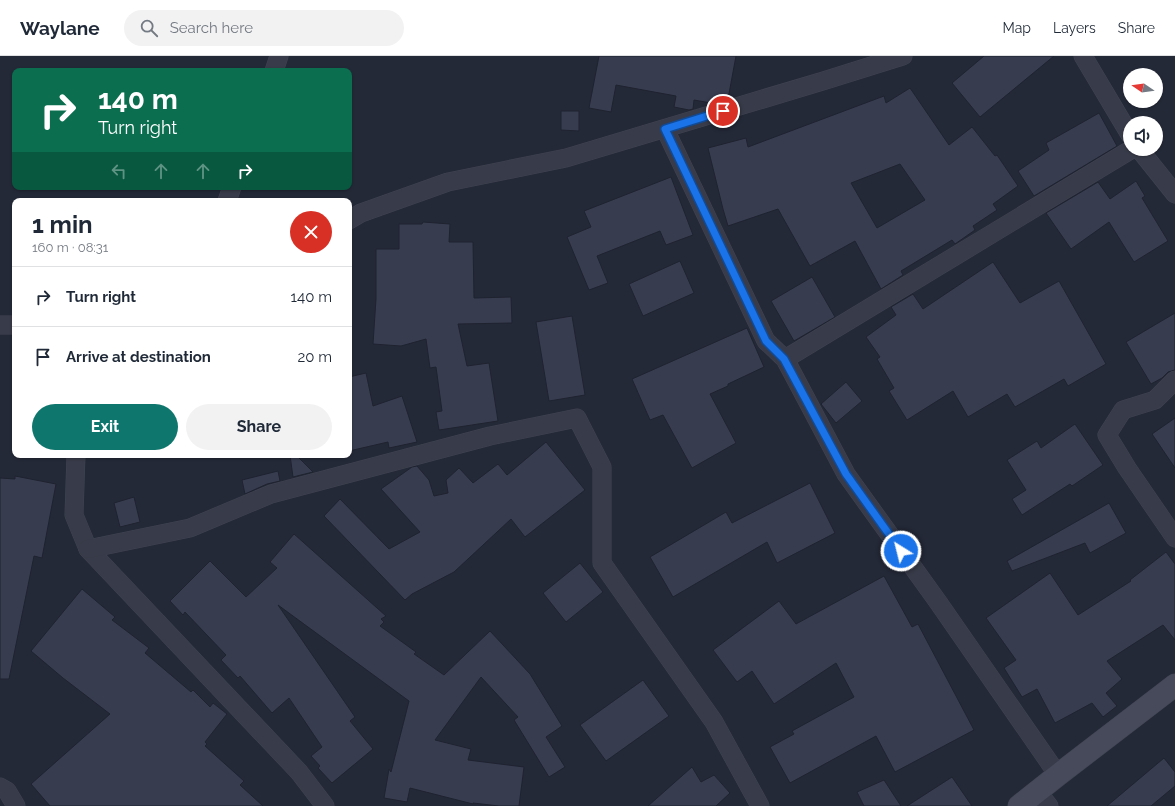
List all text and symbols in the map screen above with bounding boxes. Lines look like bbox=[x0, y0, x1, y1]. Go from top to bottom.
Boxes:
search box bbox=[124, 10, 404, 46]
text: Waylane bbox=[20, 17, 100, 39]
icon: search bbox=[138, 17, 160, 39]
text: Search here bbox=[170, 19, 253, 37]
text: Map bbox=[1003, 20, 1031, 36]
text: Layers bbox=[1053, 20, 1096, 36]
text: Share bbox=[1118, 20, 1155, 36]
north arrow bbox=[1123, 68, 1163, 108]
map controls bbox=[1123, 68, 1163, 156]
text: 140 m bbox=[98, 83, 178, 116]
icon: right bbox=[32, 84, 84, 136]
pin bbox=[706, 94, 740, 128]
icon: arrive bbox=[712, 100, 734, 122]
button: sound bbox=[1123, 116, 1163, 156]
text: Turn right bbox=[98, 117, 177, 138]
icon: left bbox=[108, 160, 130, 182]
icon: ahead bbox=[150, 160, 172, 182]
icon: ahead bbox=[192, 160, 214, 182]
icon: right bbox=[234, 160, 256, 182]
text: 1 min bbox=[32, 210, 93, 239]
button: close bbox=[290, 211, 332, 253]
text: 160 m · 08:31 bbox=[32, 240, 108, 255]
icon: right bbox=[32, 286, 54, 308]
text: Turn right bbox=[66, 288, 136, 306]
text: 140 m bbox=[291, 288, 332, 306]
icon: arrive bbox=[32, 346, 54, 368]
text: Arrive at destination bbox=[66, 348, 211, 366]
text: 20 m bbox=[297, 348, 332, 366]
button: Exit bbox=[32, 404, 178, 450]
button: Share bbox=[186, 404, 332, 450]
position arrow bbox=[880, 530, 922, 572]

